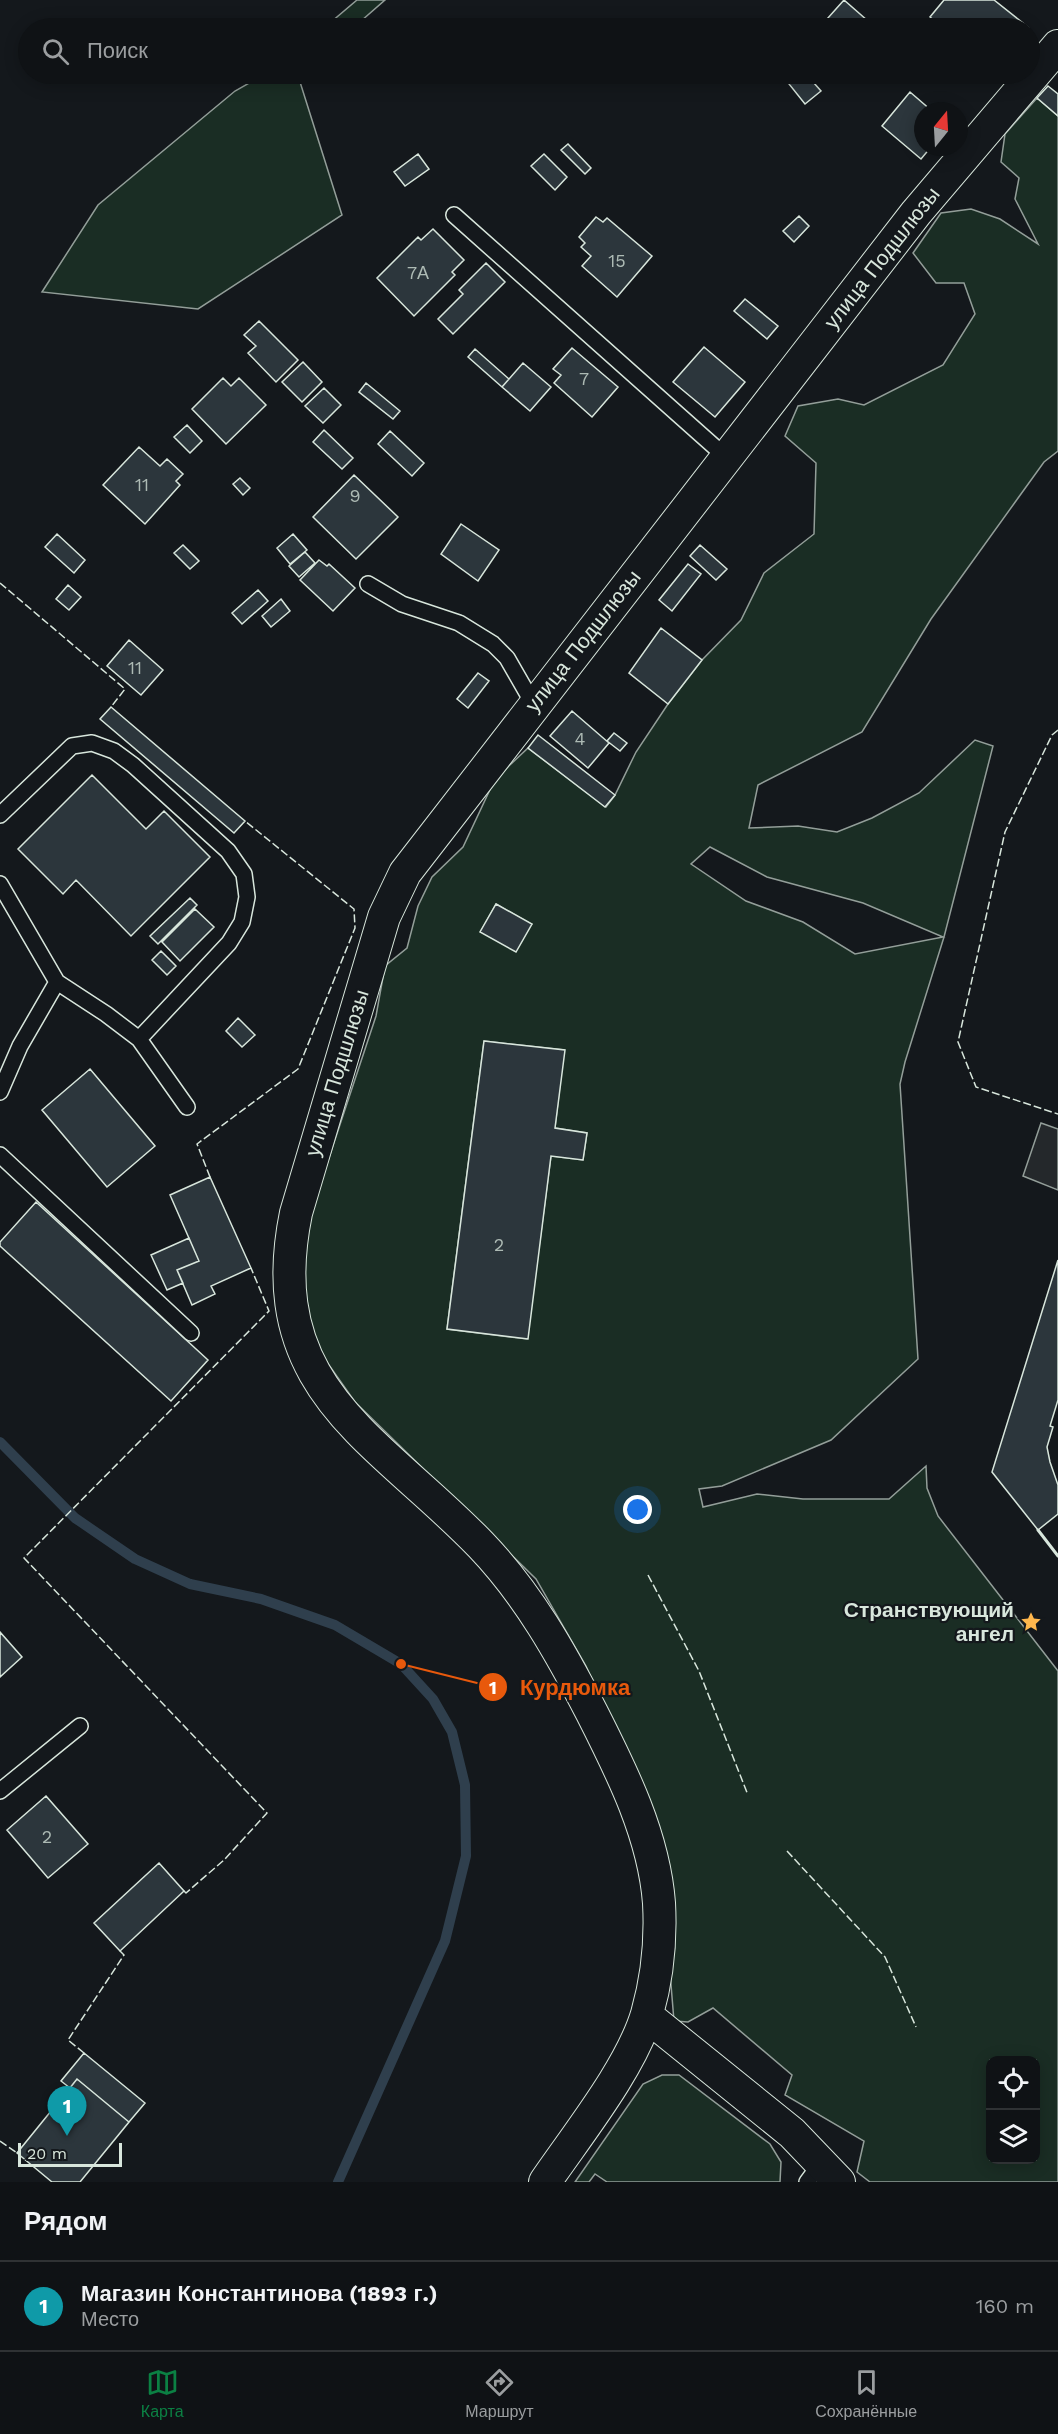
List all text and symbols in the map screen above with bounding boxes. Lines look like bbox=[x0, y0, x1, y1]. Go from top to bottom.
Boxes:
search box bbox=[18, 18, 1040, 84]
icon: search bbox=[39, 35, 72, 68]
text: Поиск bbox=[87, 38, 148, 63]
north arrow bbox=[914, 102, 968, 156]
street label: улица Подшлюзы bbox=[818, 182, 945, 334]
house number: 15 bbox=[608, 250, 626, 271]
house number: 7А bbox=[407, 262, 429, 283]
house number: 7 bbox=[579, 368, 589, 389]
house number: 11 bbox=[135, 474, 149, 495]
house number: 9 bbox=[349, 485, 361, 506]
street label: улица Подшлюзы bbox=[519, 565, 646, 717]
house number: 11 bbox=[128, 657, 142, 678]
house number: 4 bbox=[575, 728, 586, 749]
street label: улица Подшлюзы bbox=[299, 986, 374, 1159]
house number: 2 bbox=[494, 1234, 504, 1255]
your location bbox=[623, 1495, 652, 1524]
place label: Странствующий ангел bbox=[844, 1597, 1014, 1646]
place icon: Странствующий ангел bbox=[1019, 1610, 1043, 1634]
callout: Курдюмка bbox=[478, 1667, 642, 1707]
text: Курдюмка bbox=[520, 1675, 631, 1700]
text: 1 bbox=[489, 1677, 497, 1698]
house number: 2 bbox=[42, 1826, 52, 1847]
map controls bbox=[986, 2056, 1040, 2164]
button: locate bbox=[986, 2056, 1040, 2110]
pin: 1 bbox=[48, 2086, 86, 2136]
button: layers bbox=[986, 2110, 1040, 2164]
scale bar bbox=[18, 2140, 122, 2168]
text: 20 m bbox=[27, 2144, 67, 2163]
text: Рядом bbox=[24, 2206, 107, 2236]
text: Магазин Константинова (1893 г.) bbox=[81, 2281, 438, 2306]
text: 1 bbox=[39, 2294, 48, 2318]
text: 160 m bbox=[976, 2294, 1034, 2318]
text: Место bbox=[81, 2307, 139, 2331]
tab: Карта bbox=[141, 2366, 184, 2421]
tab: Маршрут bbox=[465, 2366, 534, 2421]
tab: Сохранённые bbox=[815, 2366, 917, 2421]

